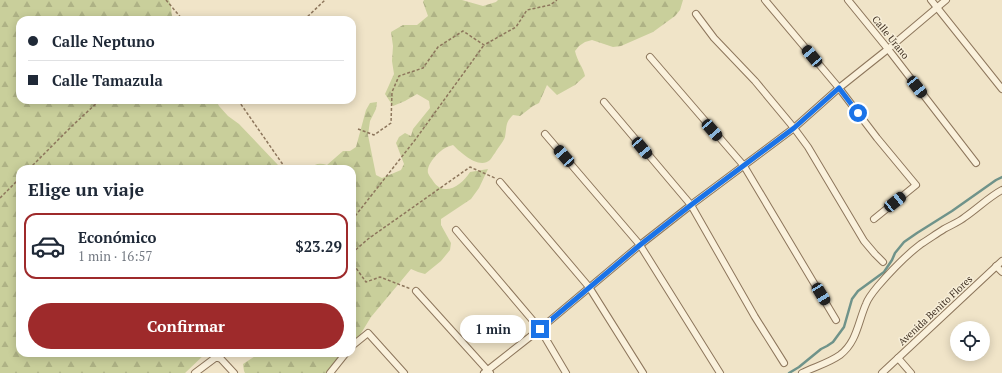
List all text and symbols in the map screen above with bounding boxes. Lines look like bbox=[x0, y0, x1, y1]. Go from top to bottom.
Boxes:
street label: Calle Urano bbox=[869, 13, 912, 62]
text: Calle Neptuno bbox=[52, 31, 155, 51]
car bbox=[800, 43, 824, 69]
text: Calle Tamazula bbox=[52, 70, 163, 90]
car bbox=[905, 74, 929, 100]
route start bbox=[849, 104, 867, 122]
car bbox=[700, 117, 724, 143]
car bbox=[630, 135, 654, 161]
car bbox=[552, 143, 576, 169]
text: Elige un viaje bbox=[28, 177, 144, 201]
car bbox=[882, 190, 908, 214]
text: Económico bbox=[78, 227, 156, 247]
icon: car bbox=[30, 228, 66, 264]
text: $23.29 bbox=[295, 236, 342, 256]
text: 1 min · 16:57 bbox=[78, 247, 152, 265]
street label: Avenida Benito Flores bbox=[895, 273, 975, 348]
car bbox=[810, 281, 832, 307]
button: Confirmar bbox=[28, 303, 344, 349]
callout: 1 min bbox=[460, 315, 526, 343]
text: 1 min bbox=[475, 320, 511, 338]
route end bbox=[531, 320, 549, 338]
map controls bbox=[950, 321, 990, 361]
button: locate bbox=[950, 321, 990, 361]

